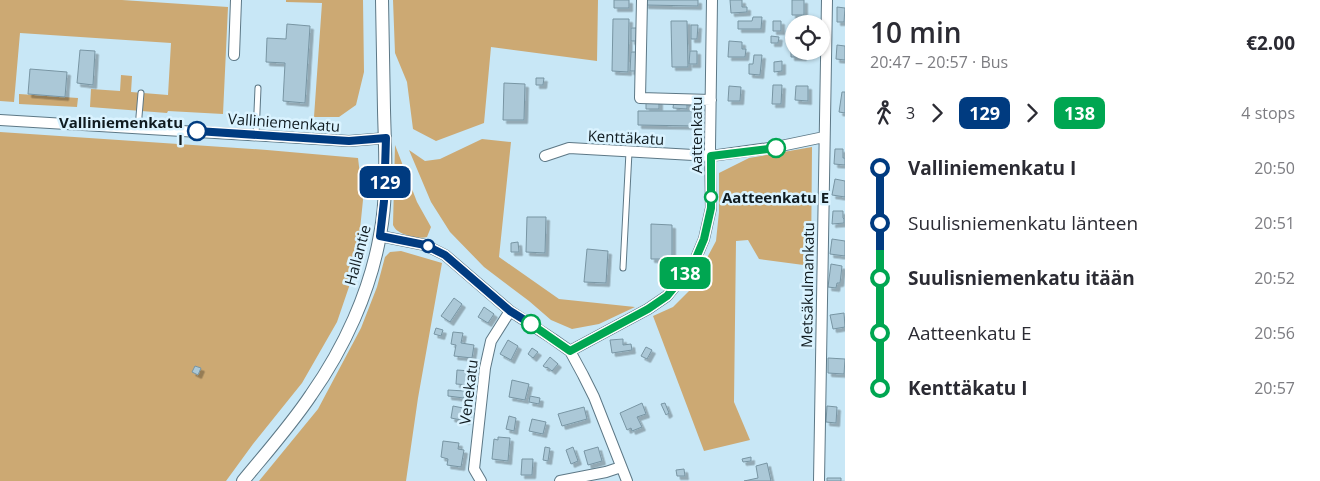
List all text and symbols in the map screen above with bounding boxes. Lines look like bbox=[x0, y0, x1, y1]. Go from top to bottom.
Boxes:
text: 10 min bbox=[870, 13, 962, 51]
map controls bbox=[785, 15, 830, 60]
button: locate bbox=[785, 15, 830, 60]
text: €2.00 bbox=[1246, 30, 1295, 56]
text: 20:47 – 20:57 · Bus bbox=[870, 51, 1008, 73]
street label: Aattenkatu bbox=[686, 97, 706, 173]
icon: walk bbox=[870, 99, 898, 127]
icon: forward bbox=[923, 99, 951, 127]
icon: forward bbox=[1018, 99, 1046, 127]
text: 129 bbox=[969, 101, 1000, 125]
text: 138 bbox=[1064, 101, 1095, 125]
text: 3 bbox=[906, 102, 915, 124]
text: 4 stops bbox=[1241, 102, 1295, 124]
street label: Valliniemenkatu bbox=[227, 108, 341, 136]
place label: Valliniemenkatu I bbox=[59, 112, 183, 149]
marker: Valliniemenkatu I bbox=[187, 121, 207, 141]
street label: Kenttäkatu bbox=[587, 125, 665, 149]
unlabelled marker bbox=[766, 138, 786, 158]
text: Valliniemenkatu I bbox=[908, 155, 1076, 181]
text: 20:50 bbox=[1254, 157, 1295, 179]
line badge: 129 bbox=[356, 166, 414, 198]
text: 129 bbox=[370, 170, 400, 194]
place label: Aatteenkatu E bbox=[722, 187, 829, 207]
marker: Aatteenkatu E bbox=[704, 190, 718, 204]
text: Suulisniemenkatu länteen bbox=[908, 210, 1138, 236]
text: 20:51 bbox=[1254, 212, 1295, 234]
street label: Hallantie bbox=[339, 222, 375, 288]
street label: Metsäkulmankatu bbox=[796, 222, 818, 348]
unlabelled marker bbox=[421, 239, 435, 253]
line badge: 138 bbox=[656, 257, 714, 289]
text: 138 bbox=[670, 261, 700, 285]
text: Suulisniemenkatu itään bbox=[908, 265, 1135, 291]
text: 20:52 bbox=[1254, 267, 1295, 289]
unlabelled marker bbox=[521, 314, 541, 334]
text: Aatteenkatu E bbox=[908, 320, 1032, 346]
text: 20:56 bbox=[1254, 322, 1295, 344]
street label: Venekatu bbox=[454, 358, 482, 426]
text: Kenttäkatu I bbox=[908, 375, 1028, 401]
text: 20:57 bbox=[1254, 377, 1295, 399]

